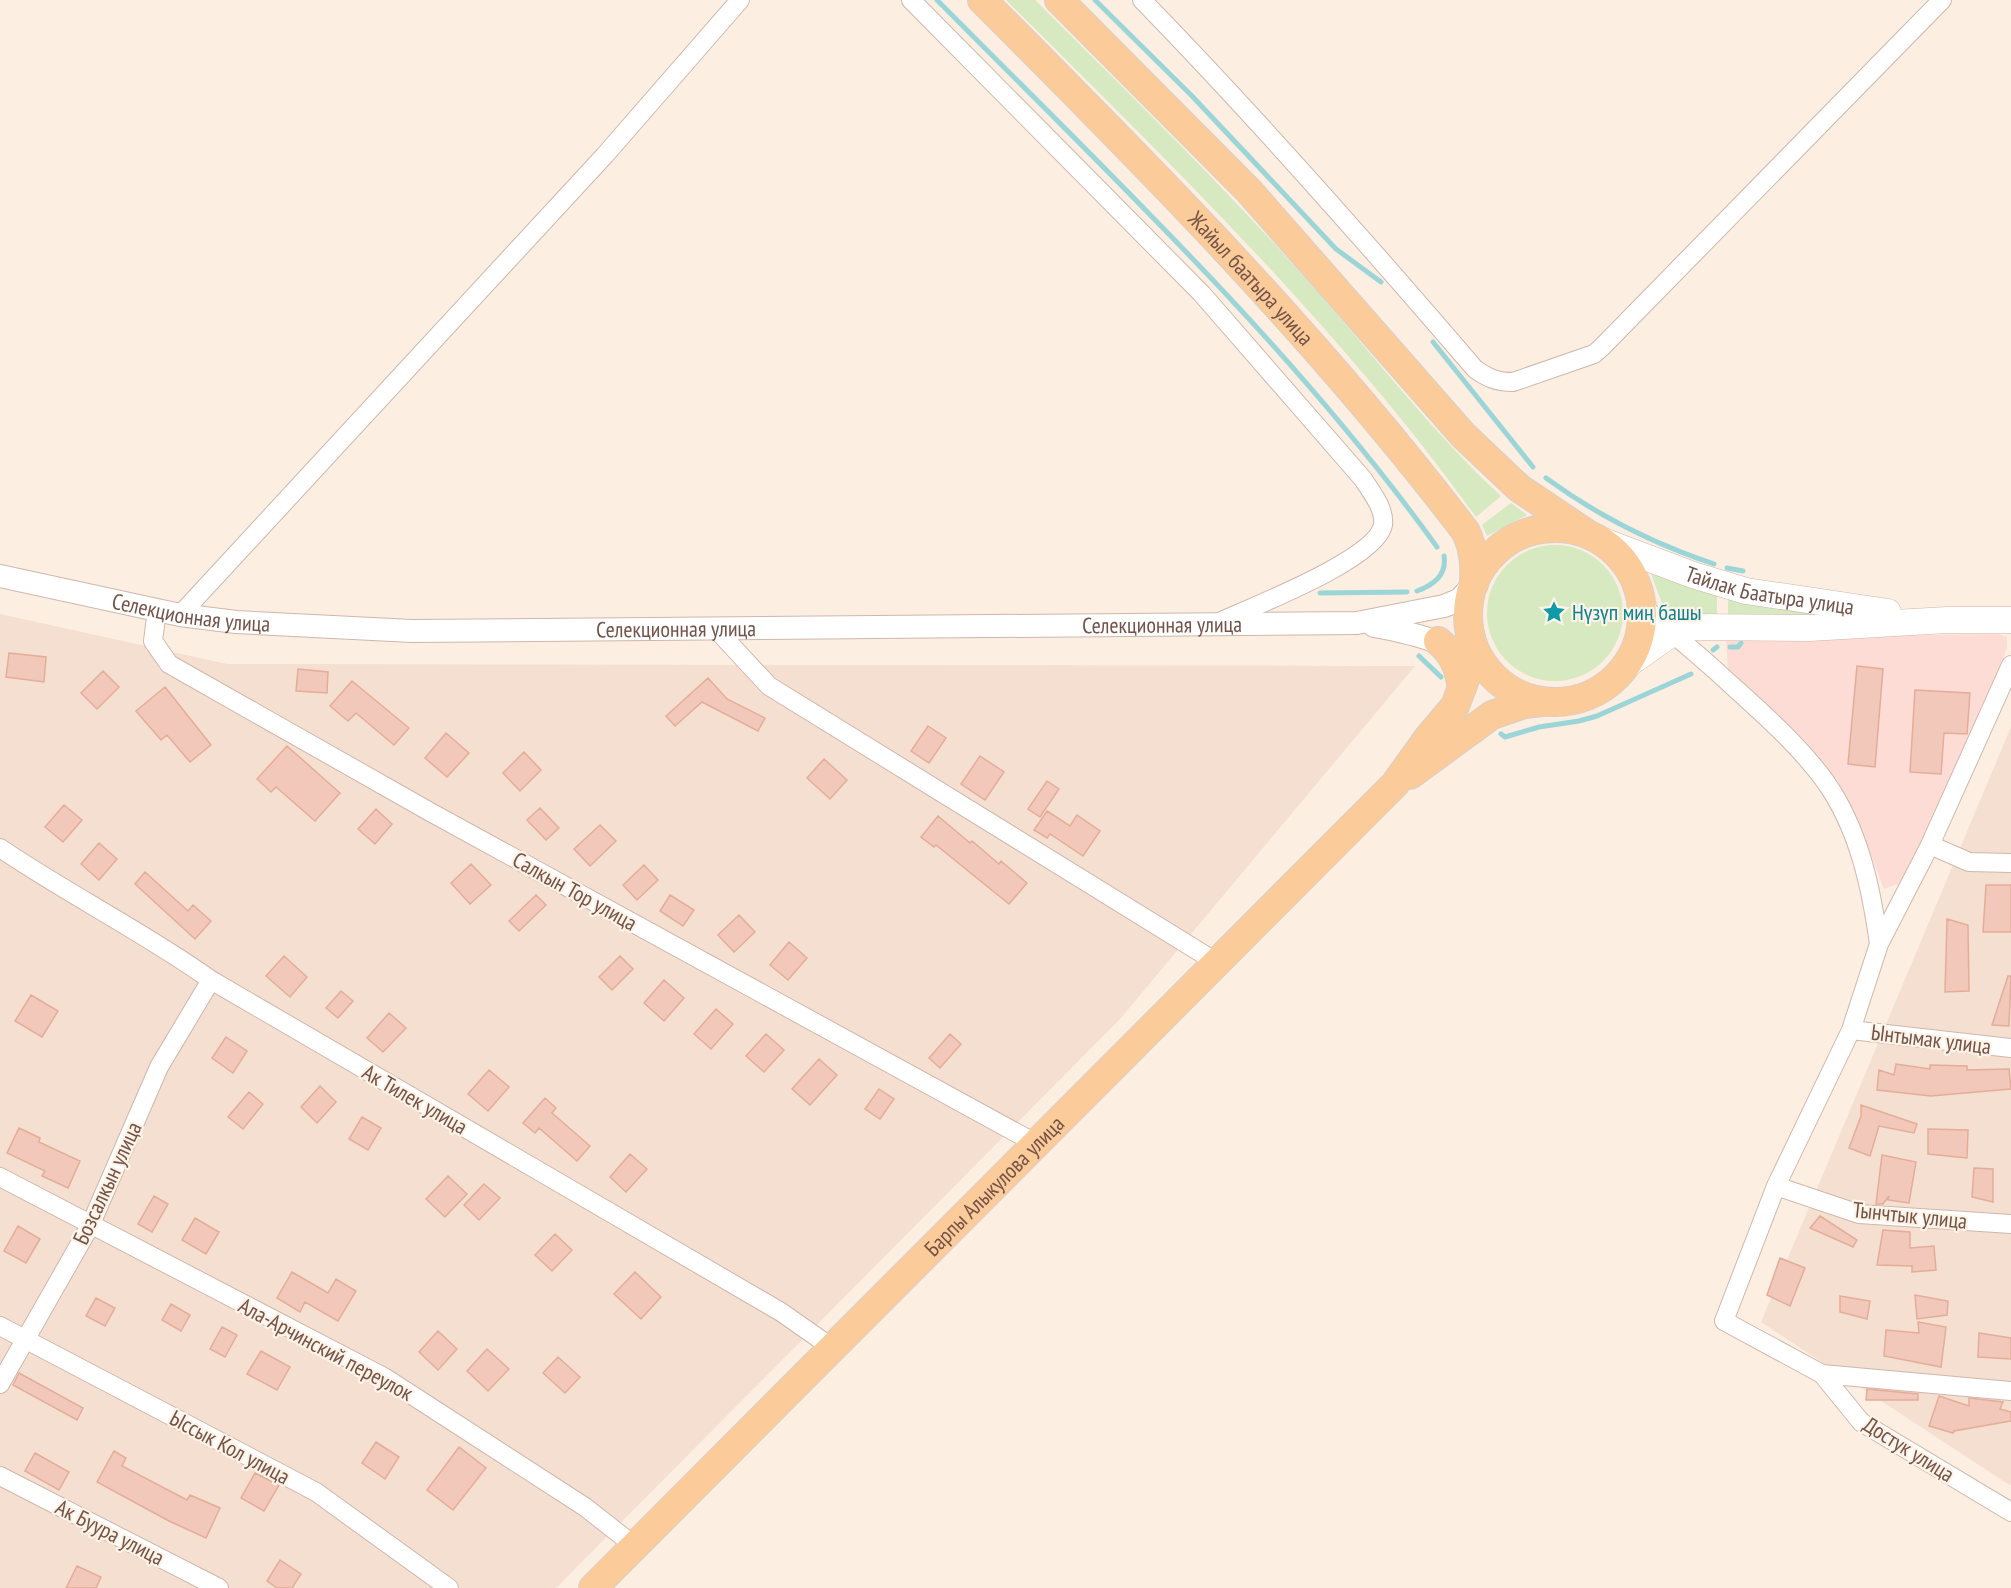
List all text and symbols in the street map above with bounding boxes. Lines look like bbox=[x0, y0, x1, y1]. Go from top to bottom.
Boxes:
street label: Жайыл баатыра улица bbox=[1182, 204, 1320, 351]
street label: Тайлак Баатыра улица bbox=[1681, 559, 1856, 621]
street label: Селекционная улица bbox=[109, 587, 271, 638]
place label: Нүзүп миң башы bbox=[1572, 598, 1702, 626]
place icon: Нүзүп миң башы bbox=[1541, 599, 1567, 625]
street label: Селекционная улица bbox=[1082, 610, 1242, 639]
street label: Селекционная улица bbox=[596, 614, 756, 643]
street label: Салкын Тор улица bbox=[508, 845, 642, 937]
street label: Ынтымак улица bbox=[1869, 1018, 1993, 1060]
street label: Ак Тилек улица bbox=[357, 1058, 473, 1140]
street label: Барпы Алыкулова улица bbox=[918, 1110, 1070, 1262]
street label: Бозсалкын улица bbox=[66, 1117, 148, 1249]
street label: Тынчтык улица bbox=[1851, 1195, 1969, 1235]
street label: Ала-Арчинский переулок bbox=[234, 1291, 419, 1407]
street label: Ыссык Кол улица bbox=[165, 1404, 295, 1490]
street label: Достук улица bbox=[1858, 1410, 1960, 1488]
street label: Ак Буура улица bbox=[51, 1493, 169, 1571]

